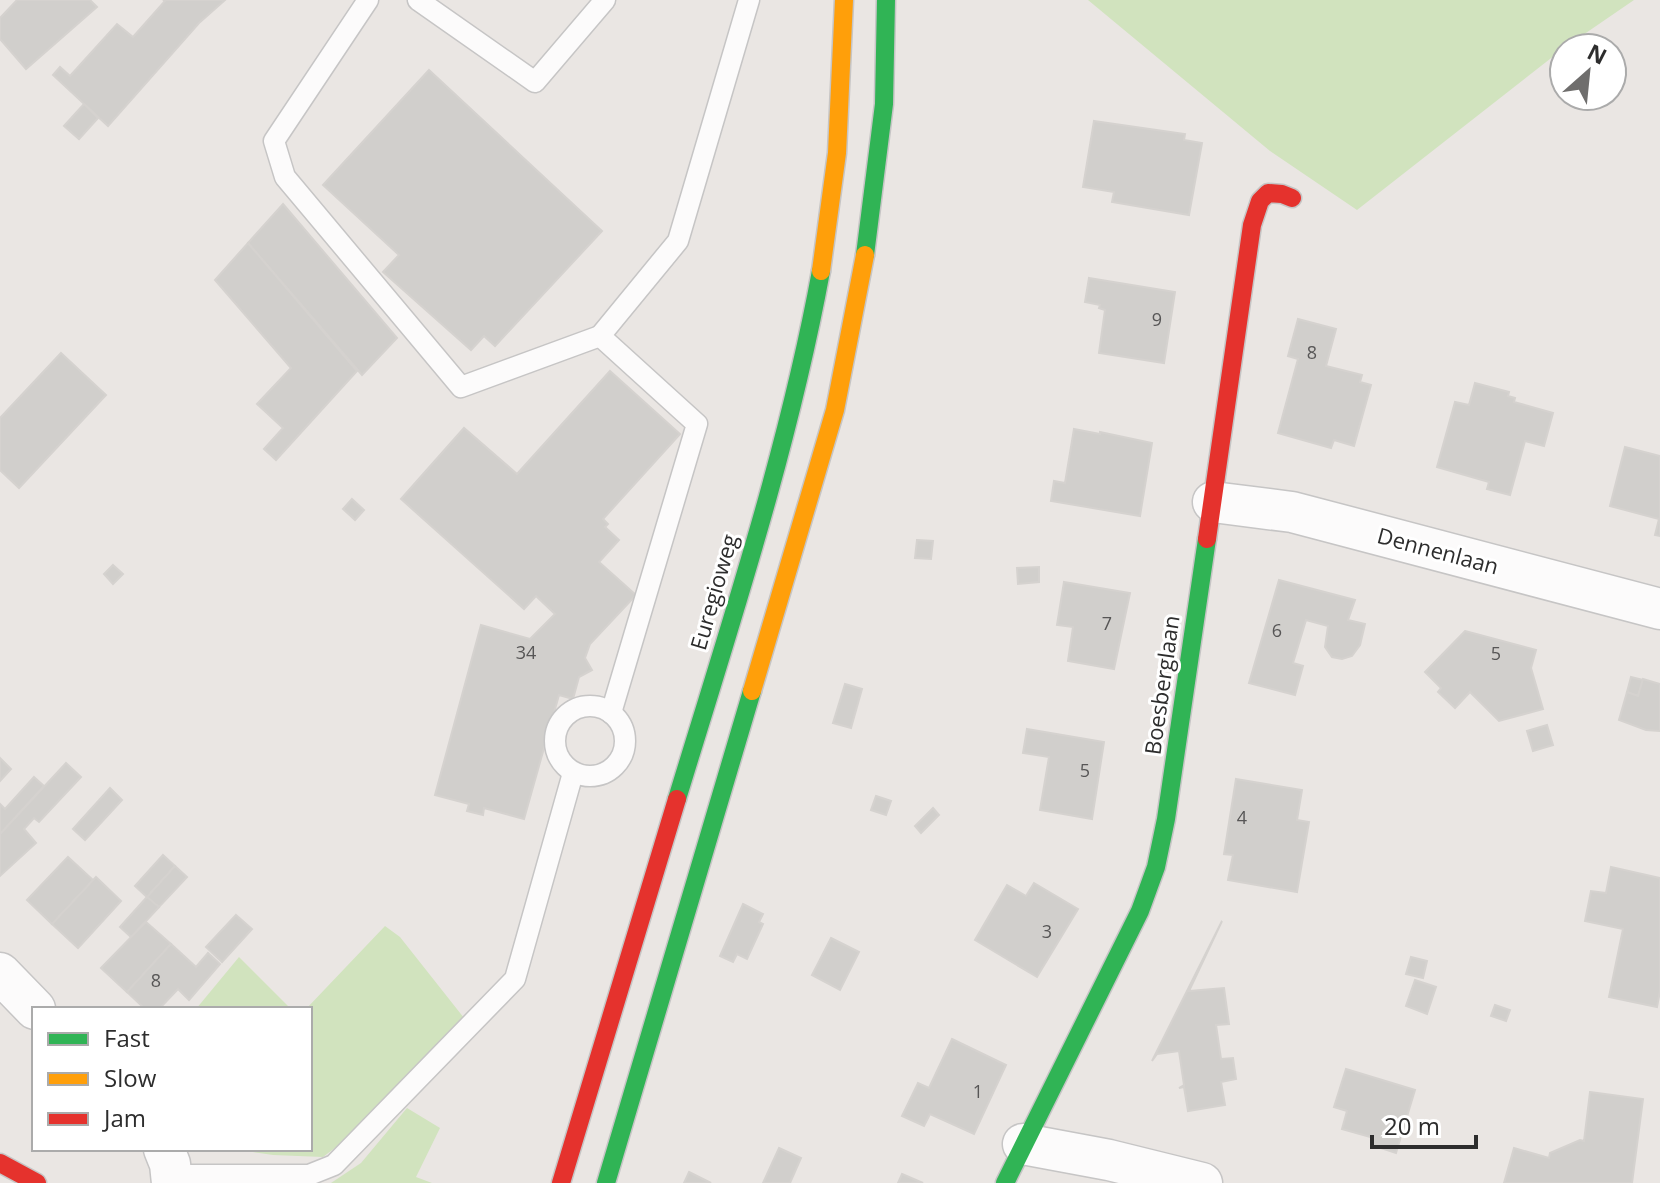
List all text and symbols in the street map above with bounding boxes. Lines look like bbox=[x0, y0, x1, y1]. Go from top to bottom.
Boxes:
north arrow bbox=[1548, 32, 1628, 112]
text: N bbox=[1583, 36, 1612, 71]
house number: 9 bbox=[1152, 307, 1162, 331]
house number: 8 bbox=[1307, 340, 1317, 364]
street label: Dennenlaan bbox=[1374, 519, 1502, 581]
street label: Euregioweg bbox=[682, 530, 744, 653]
house number: 7 bbox=[1102, 611, 1112, 635]
street label: Boesberglaan bbox=[1136, 613, 1186, 757]
house number: 6 bbox=[1272, 618, 1282, 642]
house number: 34 bbox=[516, 640, 536, 664]
house number: 5 bbox=[1491, 641, 1501, 665]
house number: 5 bbox=[1080, 758, 1090, 782]
house number: 4 bbox=[1237, 805, 1247, 829]
house number: 3 bbox=[1042, 919, 1052, 943]
house number: 8 bbox=[151, 968, 161, 992]
legend bbox=[32, 1007, 312, 1151]
text: Fast bbox=[104, 1021, 150, 1054]
text: Slow bbox=[104, 1061, 157, 1094]
house number: 1 bbox=[973, 1079, 983, 1103]
scale bar bbox=[1372, 1099, 1476, 1149]
text: Jam bbox=[102, 1101, 146, 1134]
text: 20 m bbox=[1384, 1109, 1440, 1142]

